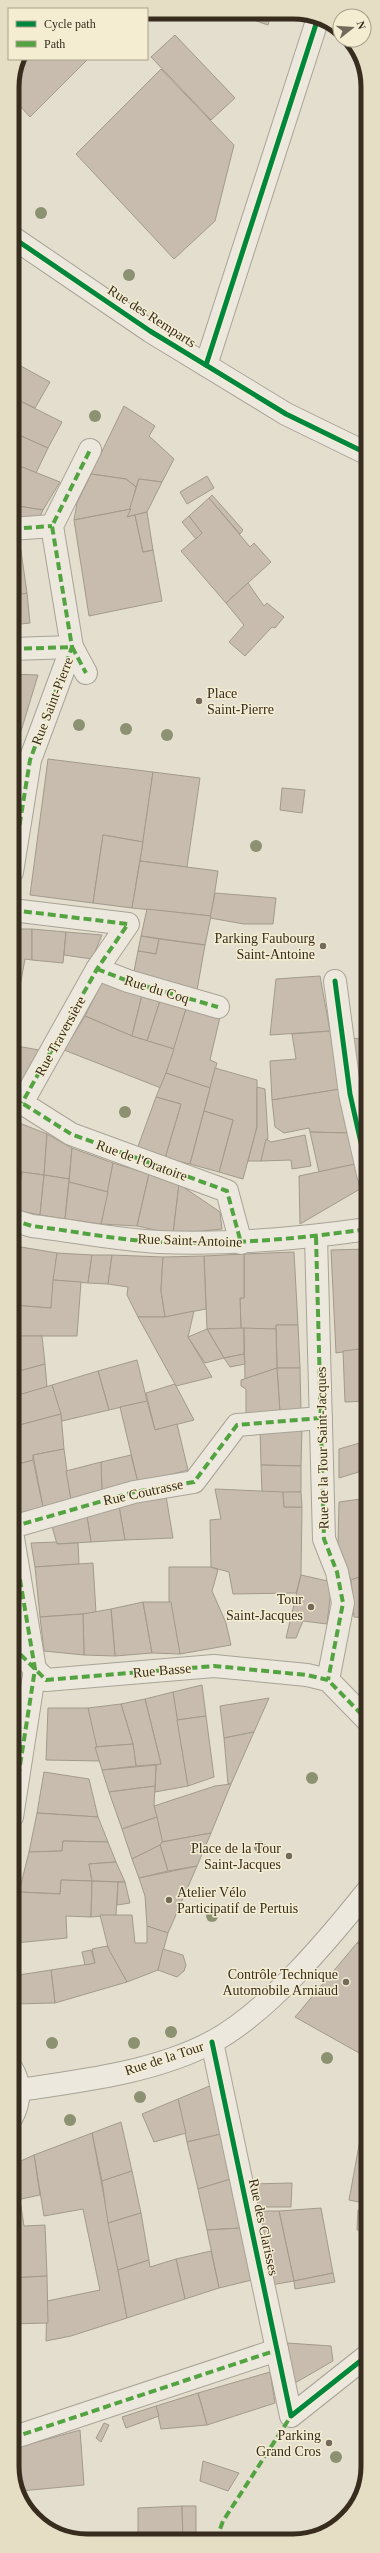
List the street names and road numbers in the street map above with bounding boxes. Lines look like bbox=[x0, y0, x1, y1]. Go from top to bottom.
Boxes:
street label: Rue des Remparts bbox=[105, 282, 199, 350]
street label: Rue Saint-Pierre bbox=[29, 655, 76, 747]
street label: Rue du Coq bbox=[123, 973, 191, 1006]
street label: Rue Traversière bbox=[32, 994, 89, 1079]
street label: Rue de l'Oratoire bbox=[94, 1137, 189, 1184]
street label: Rue Saint-Antoine bbox=[137, 1231, 243, 1250]
street label: Rue de la Tour Saint-Jacques bbox=[314, 1366, 331, 1530]
street label: Rue Coutrasse bbox=[102, 1477, 184, 1508]
street label: Rue Basse bbox=[132, 1660, 192, 1681]
street label: Rue de la Tour bbox=[123, 2039, 206, 2078]
street label: Rue des Clarisses bbox=[246, 2177, 281, 2277]

